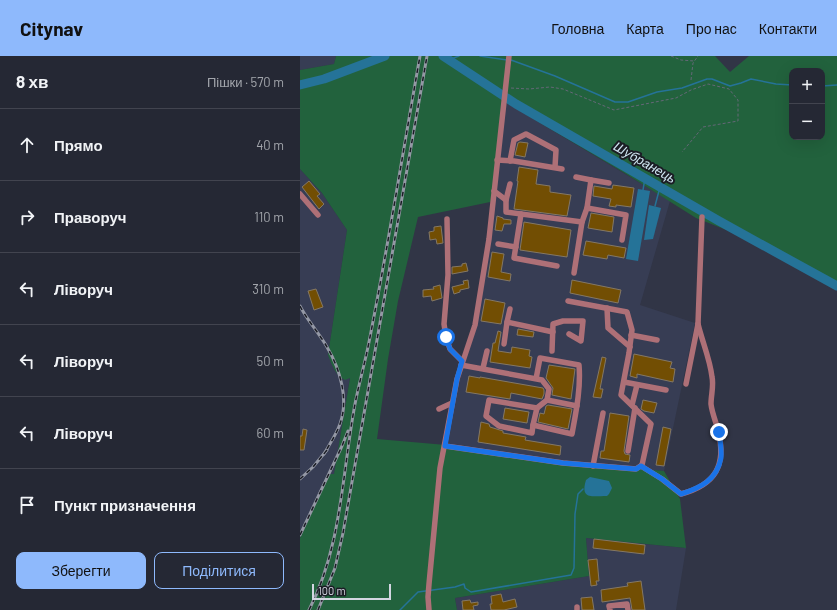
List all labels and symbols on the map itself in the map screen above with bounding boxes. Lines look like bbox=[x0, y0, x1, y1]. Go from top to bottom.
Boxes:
water label: Шубранець bbox=[611, 138, 679, 186]
route start bbox=[437, 328, 455, 346]
route end bbox=[710, 423, 728, 441]
scale bar bbox=[312, 582, 391, 601]

